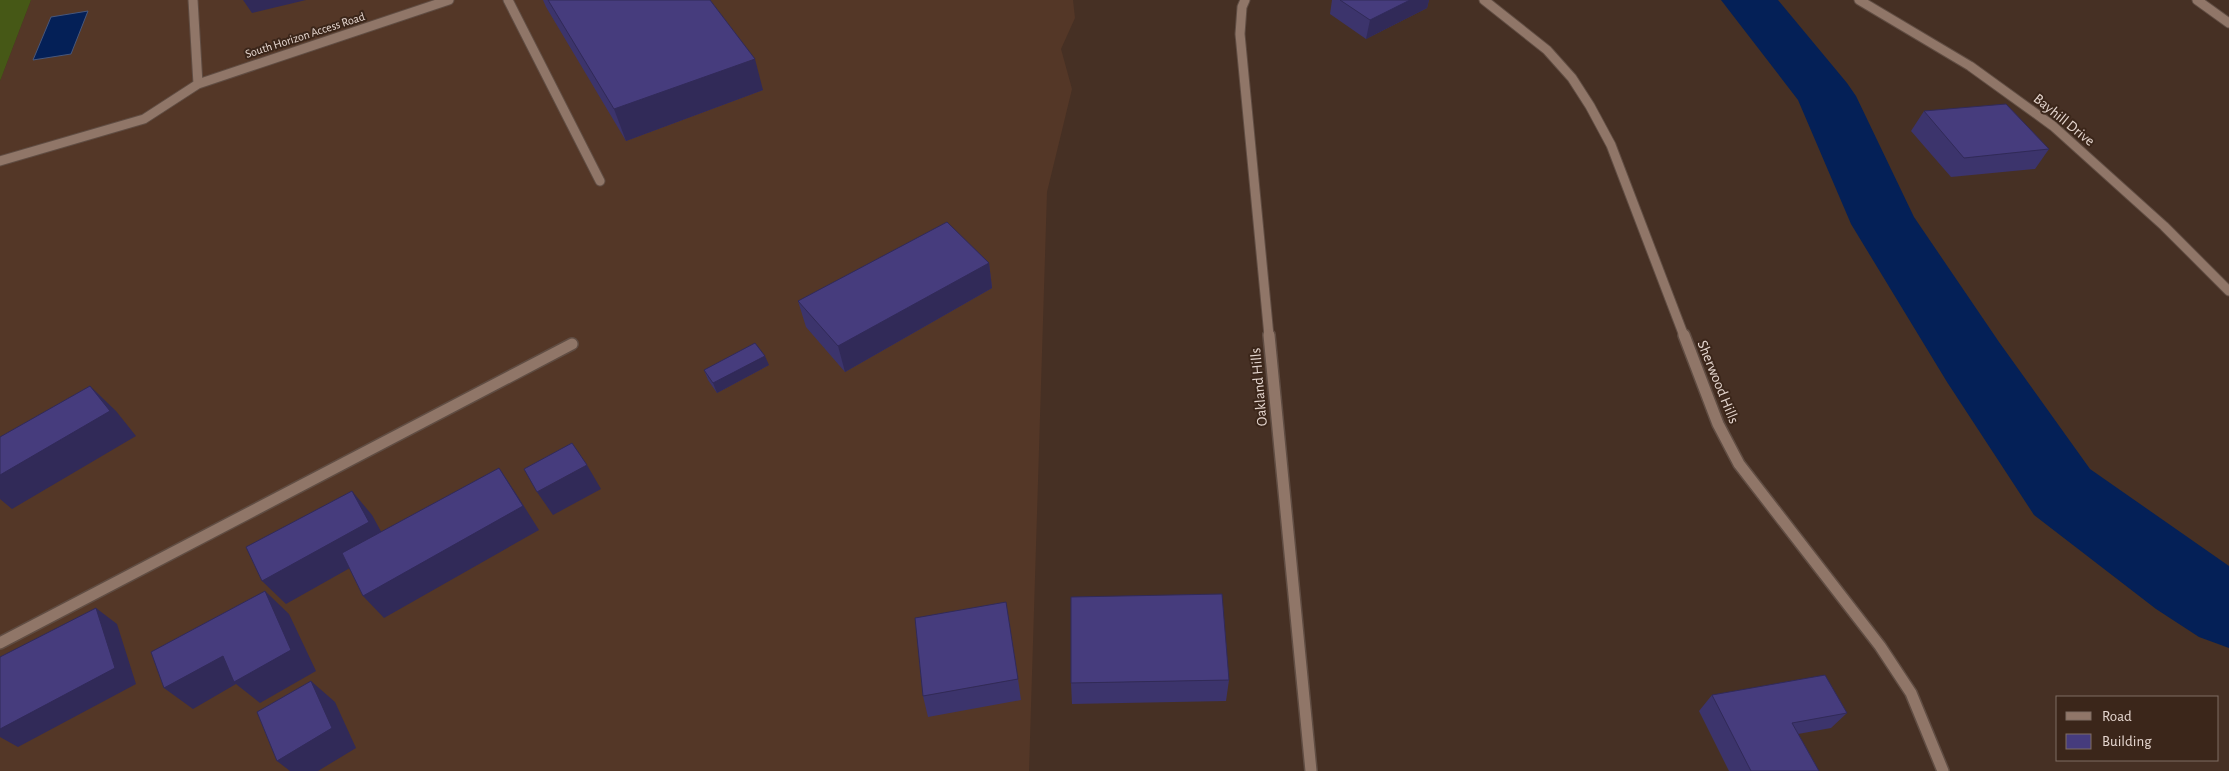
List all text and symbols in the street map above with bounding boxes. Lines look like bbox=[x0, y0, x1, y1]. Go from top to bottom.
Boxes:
street label: South Horizon Access Road bbox=[244, 10, 366, 60]
street label: Bayhill Drive bbox=[2031, 91, 2097, 149]
street label: Sherwood Hills bbox=[1694, 338, 1742, 426]
street label: Oakland Hills bbox=[1248, 347, 1270, 427]
legend bbox=[2056, 696, 2219, 761]
text: Road bbox=[2102, 709, 2132, 724]
text: Building bbox=[2102, 734, 2152, 749]

